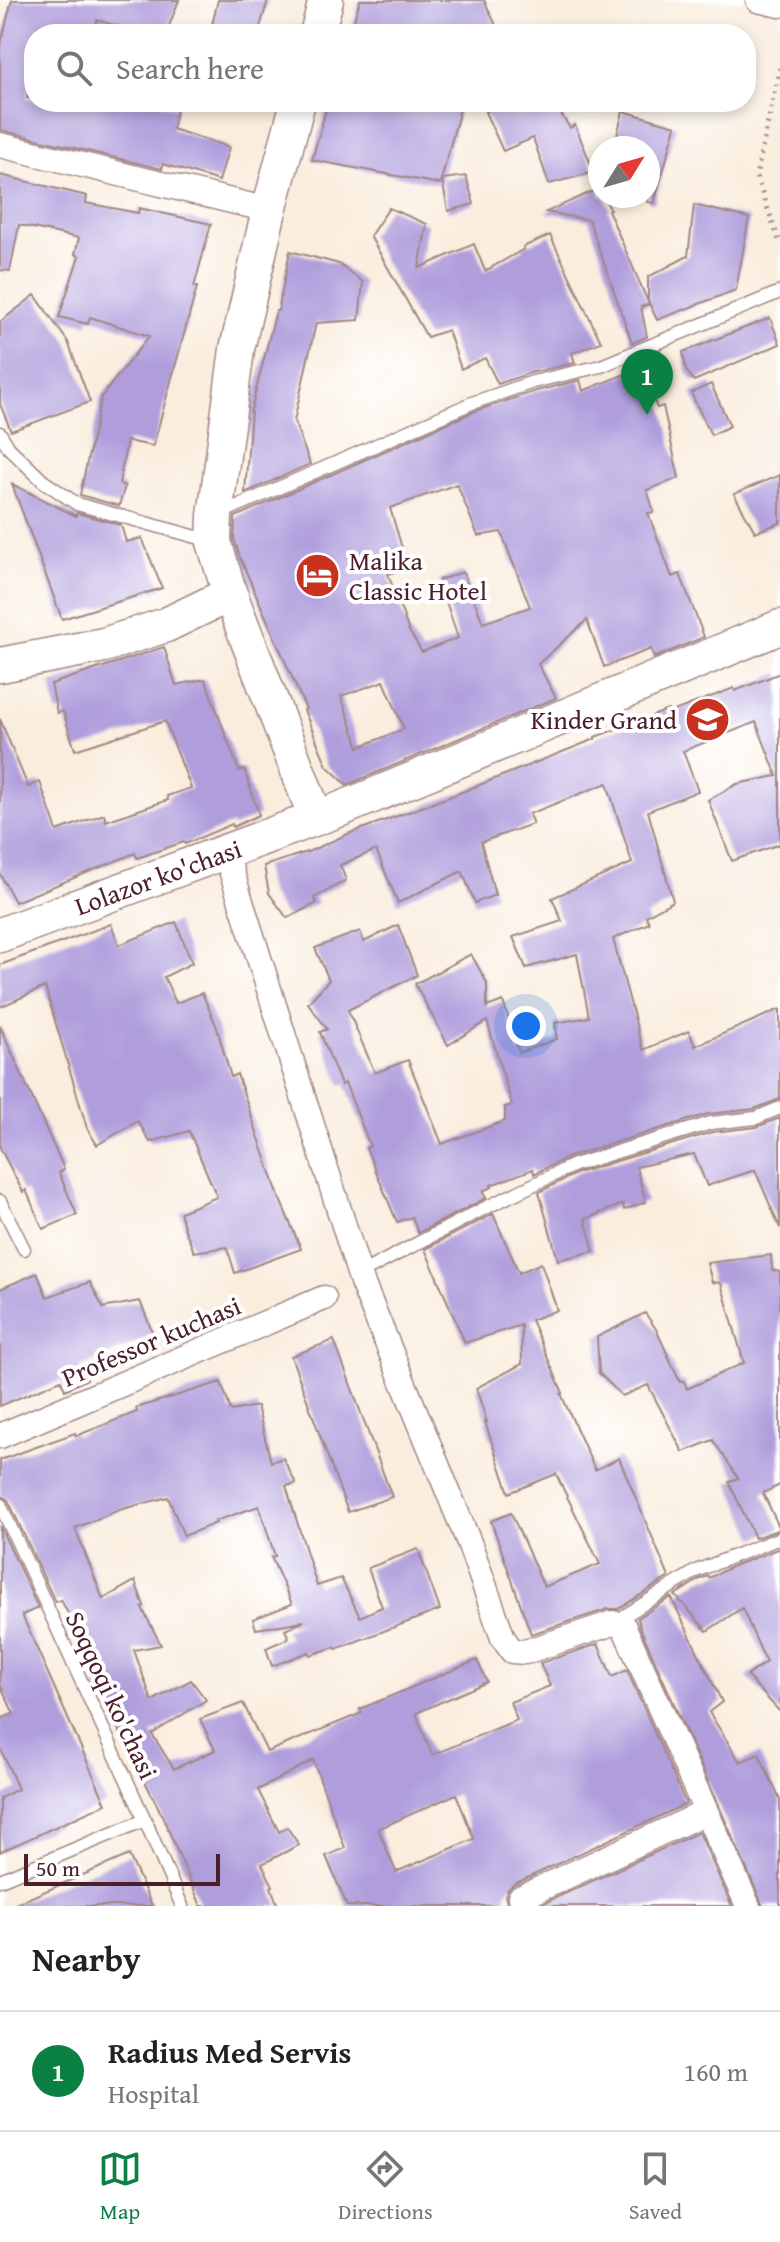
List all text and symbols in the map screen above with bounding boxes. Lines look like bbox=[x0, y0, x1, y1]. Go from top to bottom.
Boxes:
search box bbox=[24, 24, 756, 112]
icon: search bbox=[52, 46, 96, 90]
text: Search here bbox=[116, 46, 264, 90]
north arrow bbox=[588, 136, 660, 208]
pin: 1 bbox=[621, 349, 673, 415]
place label: Malika Classic Hotel bbox=[349, 541, 487, 610]
hotel icon: Malika Classic Hotel bbox=[294, 551, 342, 599]
school or university icon: Kinder Grand bbox=[684, 695, 732, 743]
place label: Kinder Grand bbox=[531, 700, 677, 739]
street label: Lolazor ko'chasi bbox=[69, 829, 247, 925]
your location bbox=[506, 1006, 546, 1046]
street label: Professor kuchasi bbox=[55, 1286, 247, 1396]
street label: Soqqoqi ko'chasi bbox=[56, 1604, 168, 1786]
scale bar bbox=[24, 1850, 220, 1886]
text: 50 m bbox=[36, 1852, 80, 1884]
text: Nearby bbox=[32, 1934, 141, 1983]
text: Radius Med Servis bbox=[108, 2030, 351, 2074]
text: 1 bbox=[51, 2052, 65, 2091]
text: 160 m bbox=[683, 2052, 748, 2091]
text: Hospital bbox=[108, 2074, 199, 2113]
tab: Map bbox=[98, 2147, 142, 2227]
tab: Directions bbox=[338, 2147, 433, 2227]
tab: Saved bbox=[629, 2147, 682, 2227]

